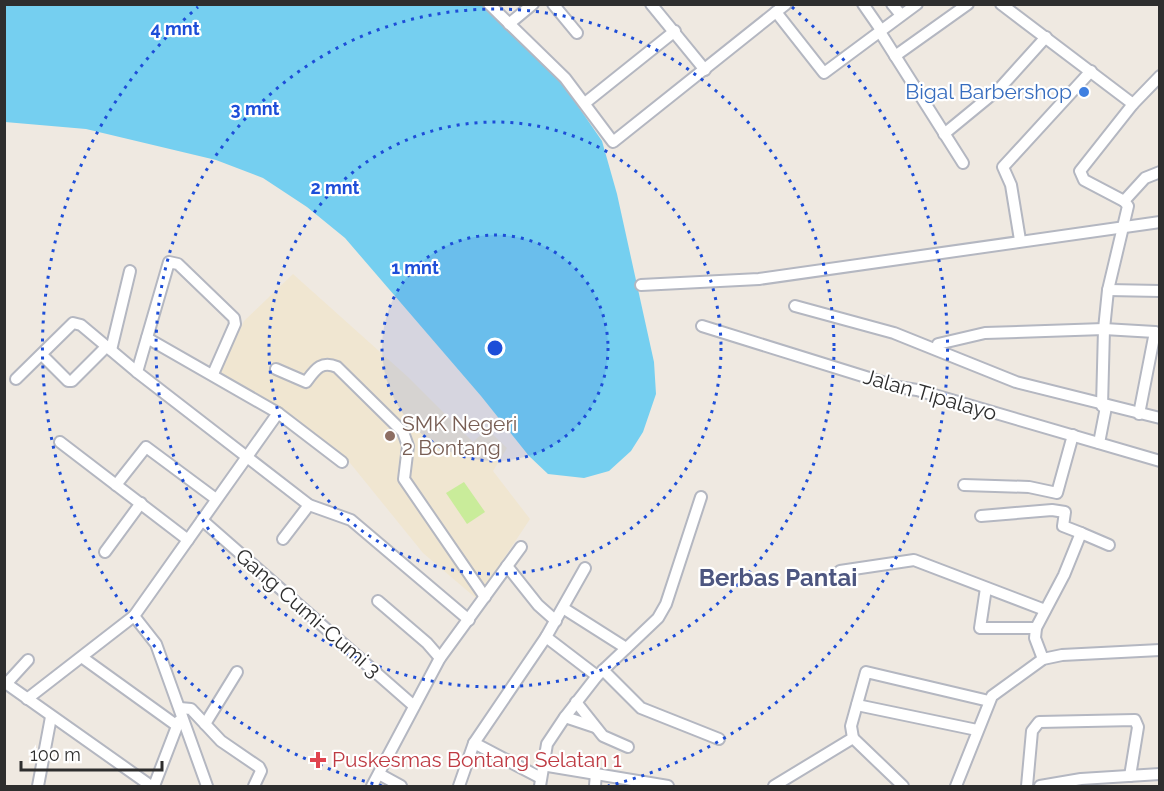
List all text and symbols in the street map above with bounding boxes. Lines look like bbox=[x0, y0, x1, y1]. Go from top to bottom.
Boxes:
text: 4 mnt bbox=[150, 18, 200, 39]
place label: Bigal Barbershop bbox=[905, 79, 1072, 104]
marker: Bigal Barbershop bbox=[1077, 85, 1091, 99]
text: 3 mnt bbox=[231, 98, 280, 119]
text: 2 mnt bbox=[311, 177, 360, 198]
text: 1 mnt bbox=[391, 257, 439, 278]
centre of rings bbox=[485, 338, 505, 358]
street label: Jalan Tipalayo bbox=[861, 364, 1000, 426]
place label: SMK Negeri 2 Bontang bbox=[402, 411, 517, 460]
marker: SMK Negeri 2 Bontang bbox=[383, 429, 397, 443]
street label: Gang Cumi-Cumi 3 bbox=[231, 543, 386, 682]
district label: Berbas Pantai bbox=[699, 563, 857, 592]
scale bar bbox=[21, 734, 162, 772]
text: 100 m bbox=[30, 744, 81, 765]
place label: Puskesmas Bontang Selatan 1 bbox=[332, 747, 622, 772]
marker: Puskesmas Bontang Selatan 1 bbox=[309, 751, 327, 769]

